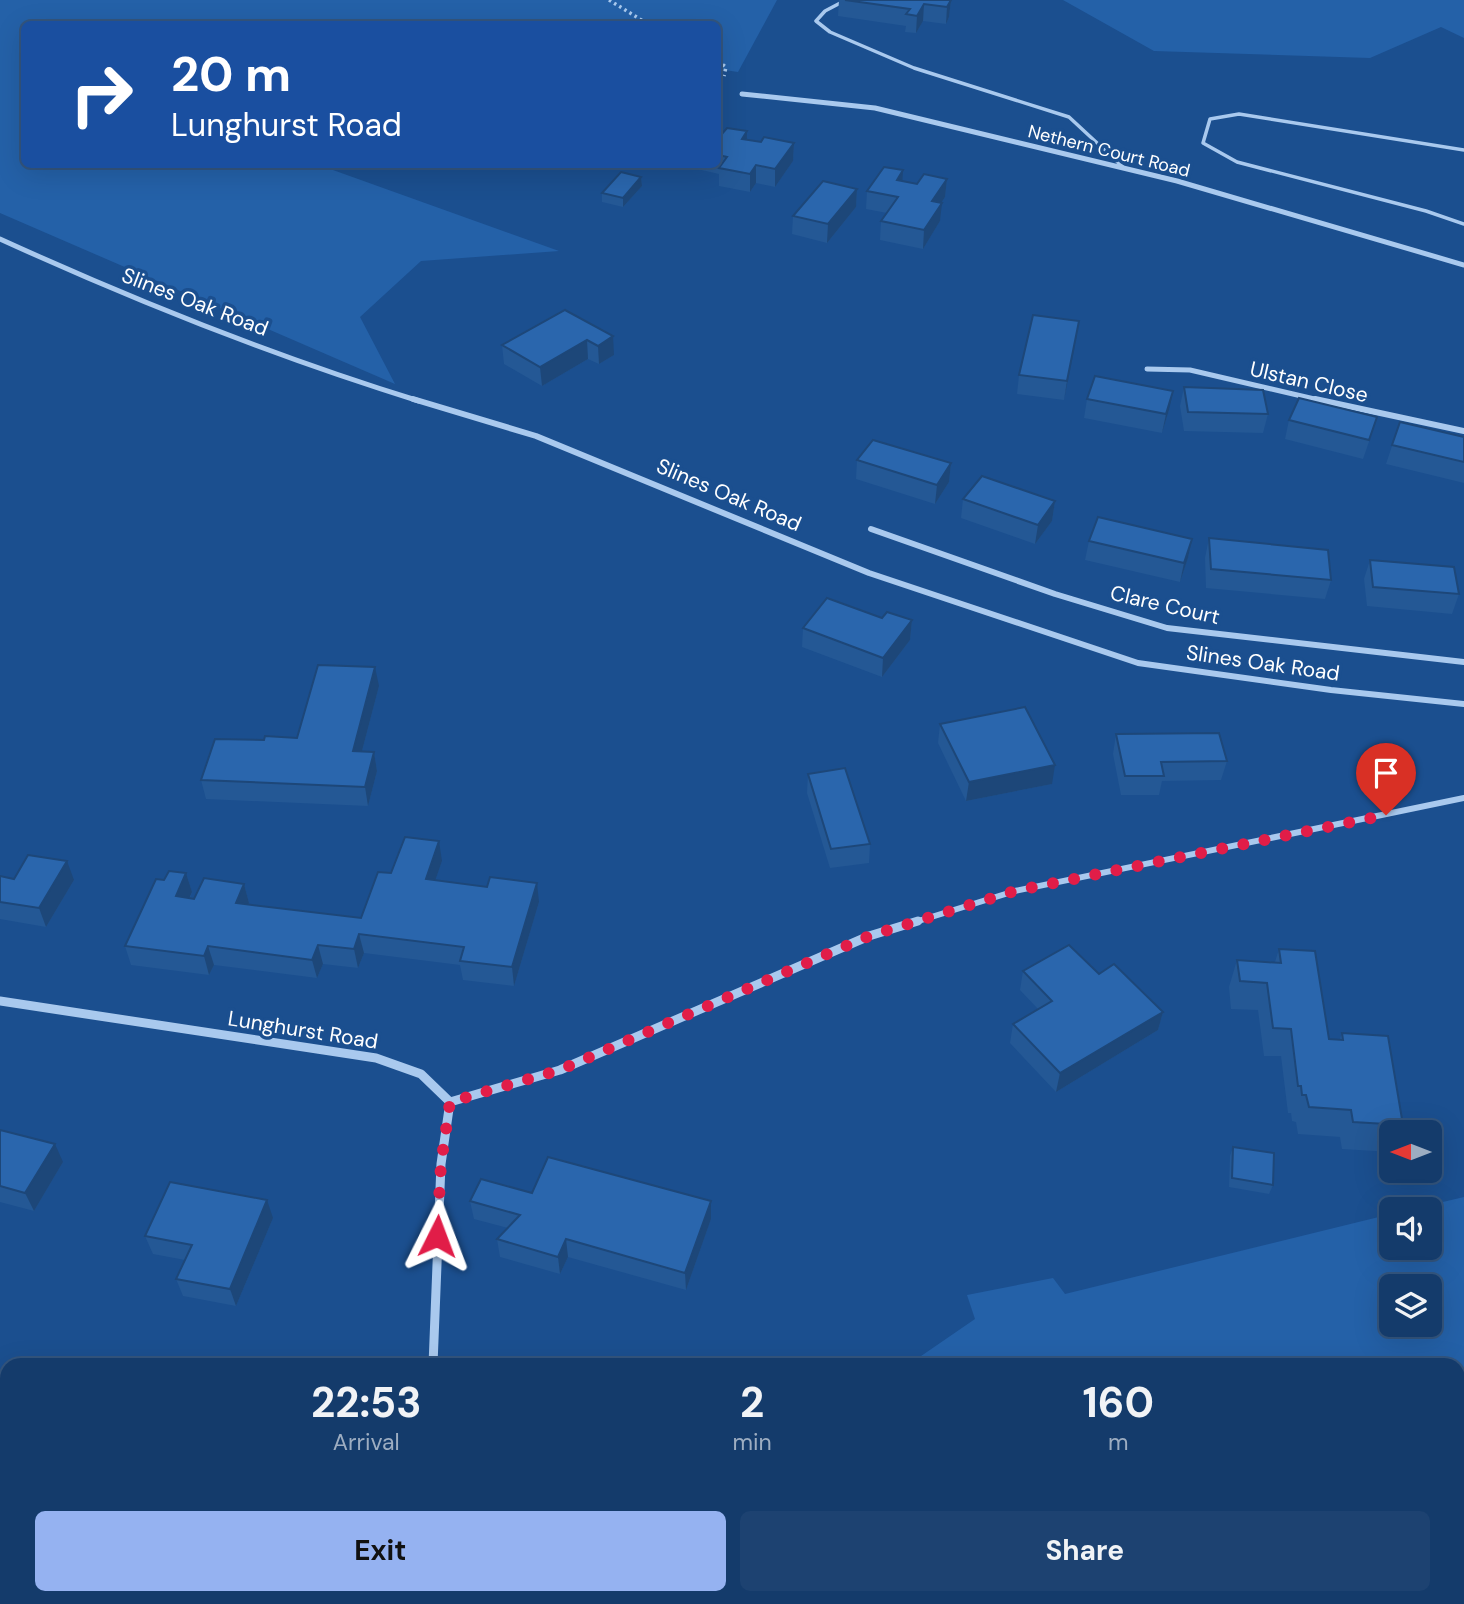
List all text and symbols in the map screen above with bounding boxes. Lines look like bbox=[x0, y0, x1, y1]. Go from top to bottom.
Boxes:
text: 20 m bbox=[171, 42, 291, 106]
icon: right bbox=[56, 49, 147, 140]
text: Lunghurst Road bbox=[171, 104, 402, 146]
street label: Nethern Court Road bbox=[1026, 119, 1192, 183]
street label: Slines Oak Road bbox=[118, 261, 272, 343]
street label: Ulstan Close bbox=[1247, 355, 1371, 409]
street label: Slines Oak Road bbox=[652, 452, 806, 538]
street label: Clare Court bbox=[1107, 579, 1223, 631]
street label: Slines Oak Road bbox=[1184, 638, 1342, 688]
pin bbox=[1356, 743, 1416, 815]
icon: arrive bbox=[1367, 754, 1405, 792]
street label: Lunghurst Road bbox=[226, 1004, 380, 1056]
north arrow bbox=[1379, 1120, 1442, 1183]
map controls bbox=[1379, 1120, 1442, 1337]
button: sound bbox=[1379, 1197, 1442, 1260]
position arrow bbox=[400, 1199, 474, 1273]
button: layers bbox=[1379, 1274, 1442, 1337]
text: 22:53 bbox=[311, 1375, 422, 1430]
text: 2 bbox=[740, 1375, 764, 1430]
text: 160 bbox=[1083, 1375, 1154, 1430]
text: Arrival bbox=[333, 1427, 400, 1457]
text: min bbox=[732, 1427, 772, 1457]
text: m bbox=[1108, 1427, 1129, 1457]
button: Exit bbox=[35, 1511, 726, 1591]
button: Share bbox=[740, 1511, 1430, 1591]

